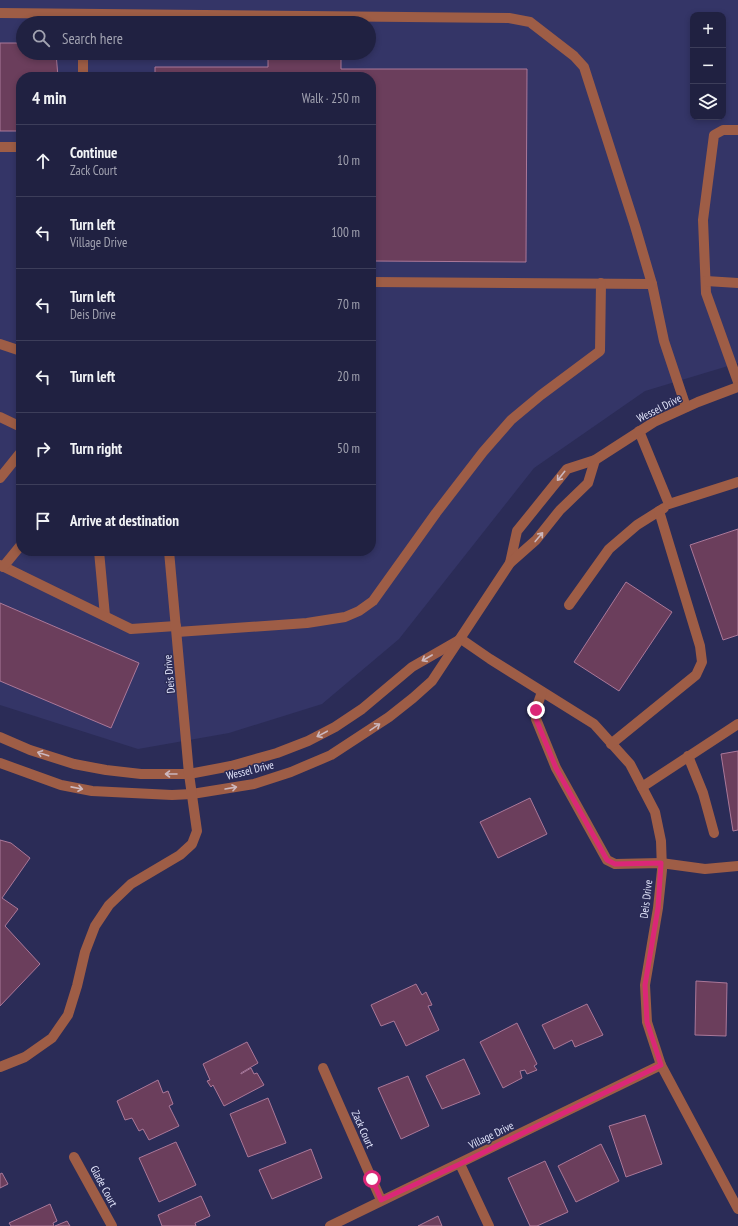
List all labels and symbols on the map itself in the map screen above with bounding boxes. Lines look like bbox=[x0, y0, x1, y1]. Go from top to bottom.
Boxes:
street label: Wessel Drive bbox=[634, 391, 684, 425]
one-way arrow bbox=[557, 471, 566, 482]
one-way arrow bbox=[534, 532, 543, 542]
street label: Deis Drive bbox=[160, 654, 178, 694]
one-way arrow bbox=[421, 654, 433, 662]
route end bbox=[527, 701, 545, 719]
one-way arrow bbox=[369, 723, 380, 731]
one-way arrow bbox=[316, 731, 328, 738]
one-way arrow bbox=[37, 750, 50, 757]
street label: Wessel Drive bbox=[225, 757, 276, 783]
one-way arrow bbox=[165, 770, 178, 778]
one-way arrow bbox=[224, 784, 237, 792]
one-way arrow bbox=[70, 785, 83, 793]
street label: Deis Drive bbox=[637, 878, 655, 919]
street label: Zack Court bbox=[348, 1108, 378, 1150]
street label: Village Drive bbox=[465, 1118, 516, 1152]
street label: Glade Court bbox=[87, 1163, 121, 1209]
route start bbox=[363, 1170, 381, 1188]

